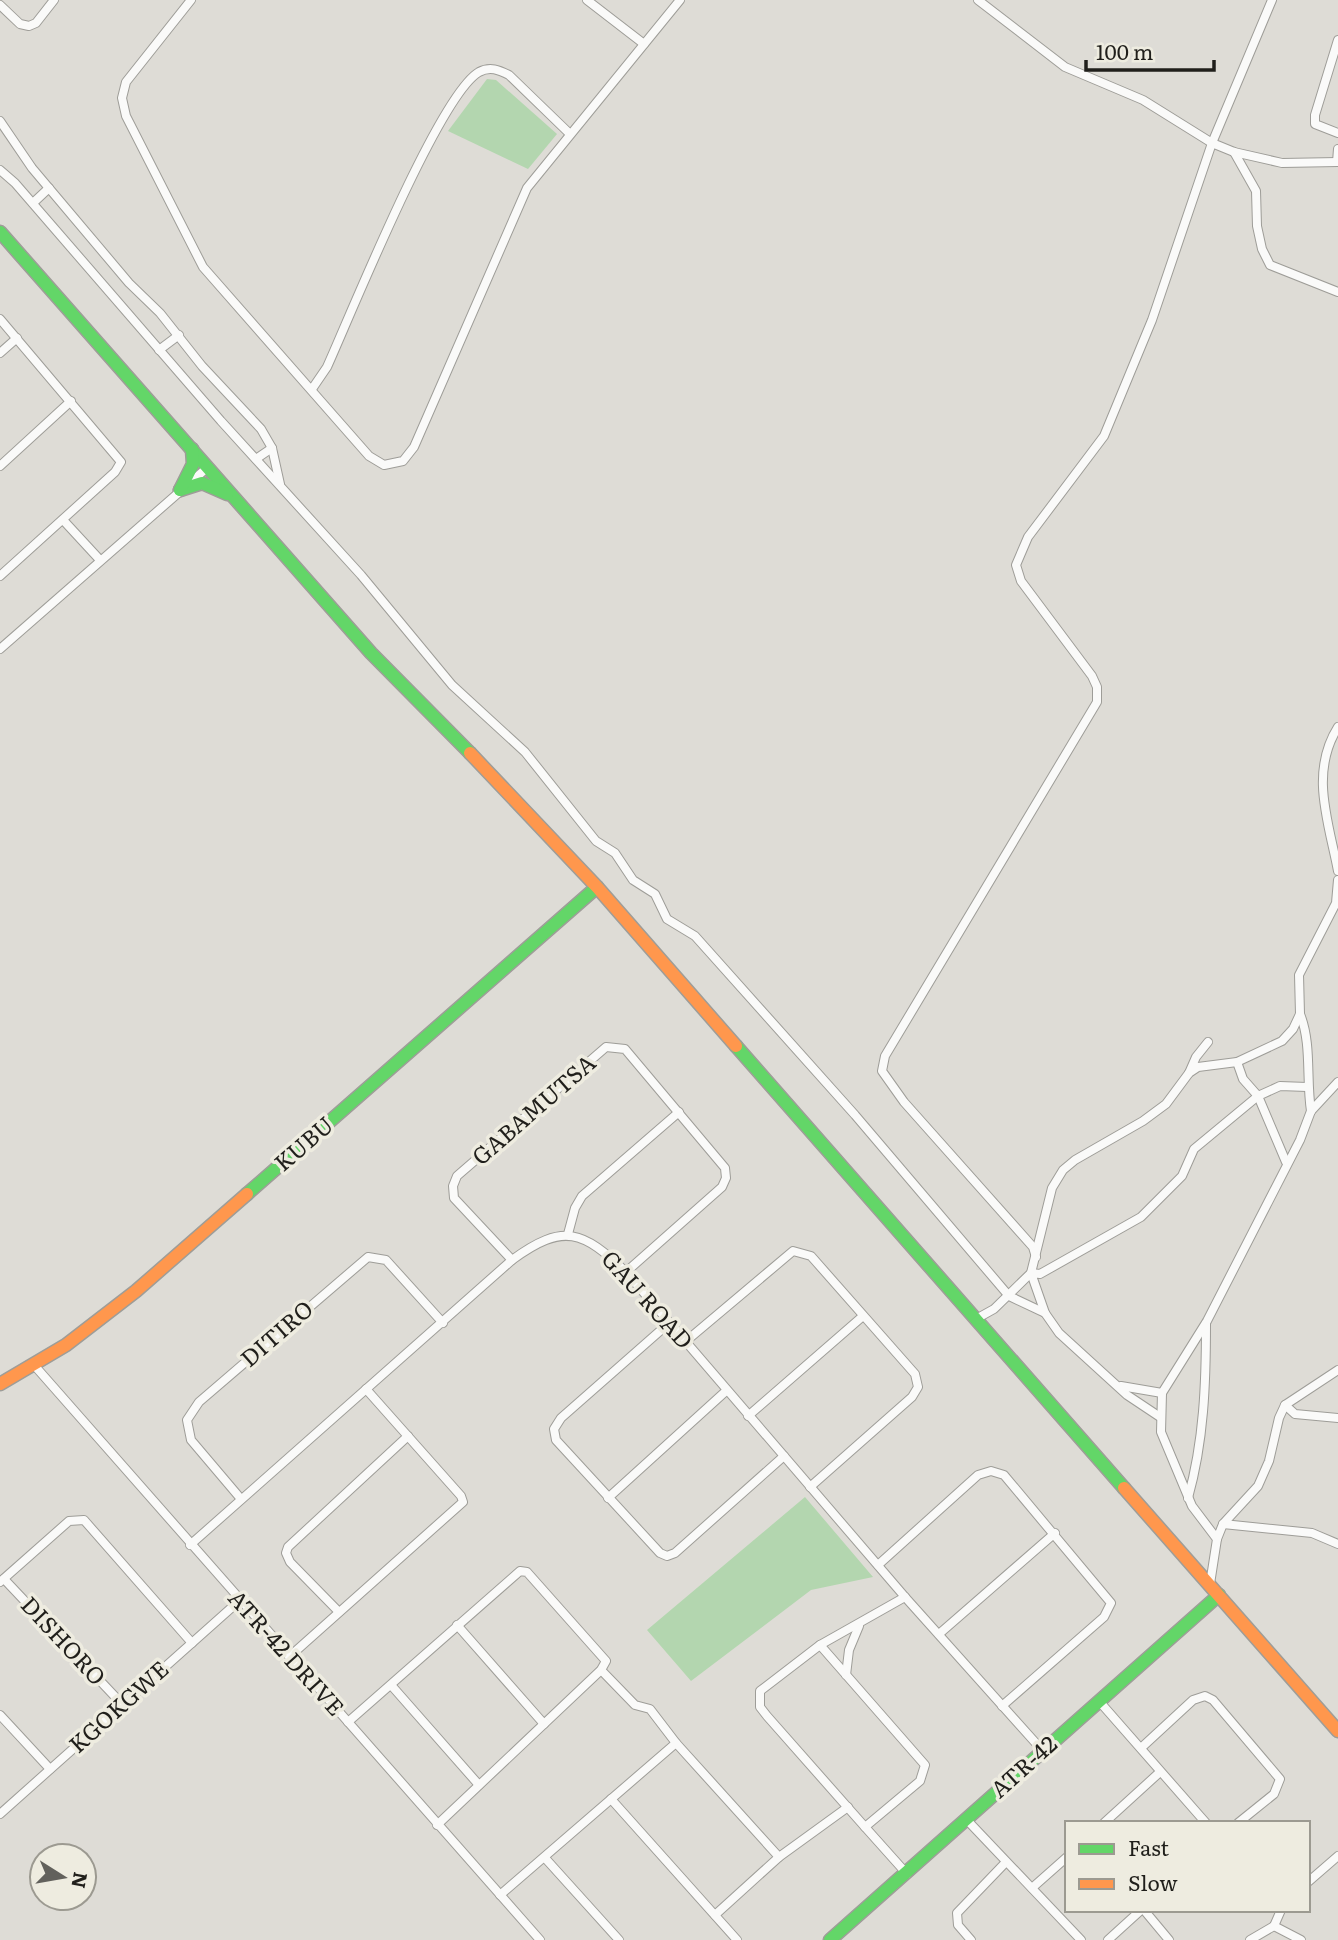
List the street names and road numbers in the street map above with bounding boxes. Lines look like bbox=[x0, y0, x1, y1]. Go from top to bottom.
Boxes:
street label: GABAMUTSA bbox=[463, 1045, 602, 1172]
street label: KUBU bbox=[266, 1107, 340, 1178]
street label: GAU ROAD bbox=[595, 1242, 702, 1356]
street label: DITIRO bbox=[232, 1291, 320, 1374]
street label: ATR-42 DRIVE bbox=[221, 1581, 353, 1722]
street label: DISHORO bbox=[14, 1587, 115, 1692]
street label: KGOKGWE bbox=[60, 1651, 175, 1760]
street label: ATR-42 bbox=[982, 1726, 1064, 1805]

